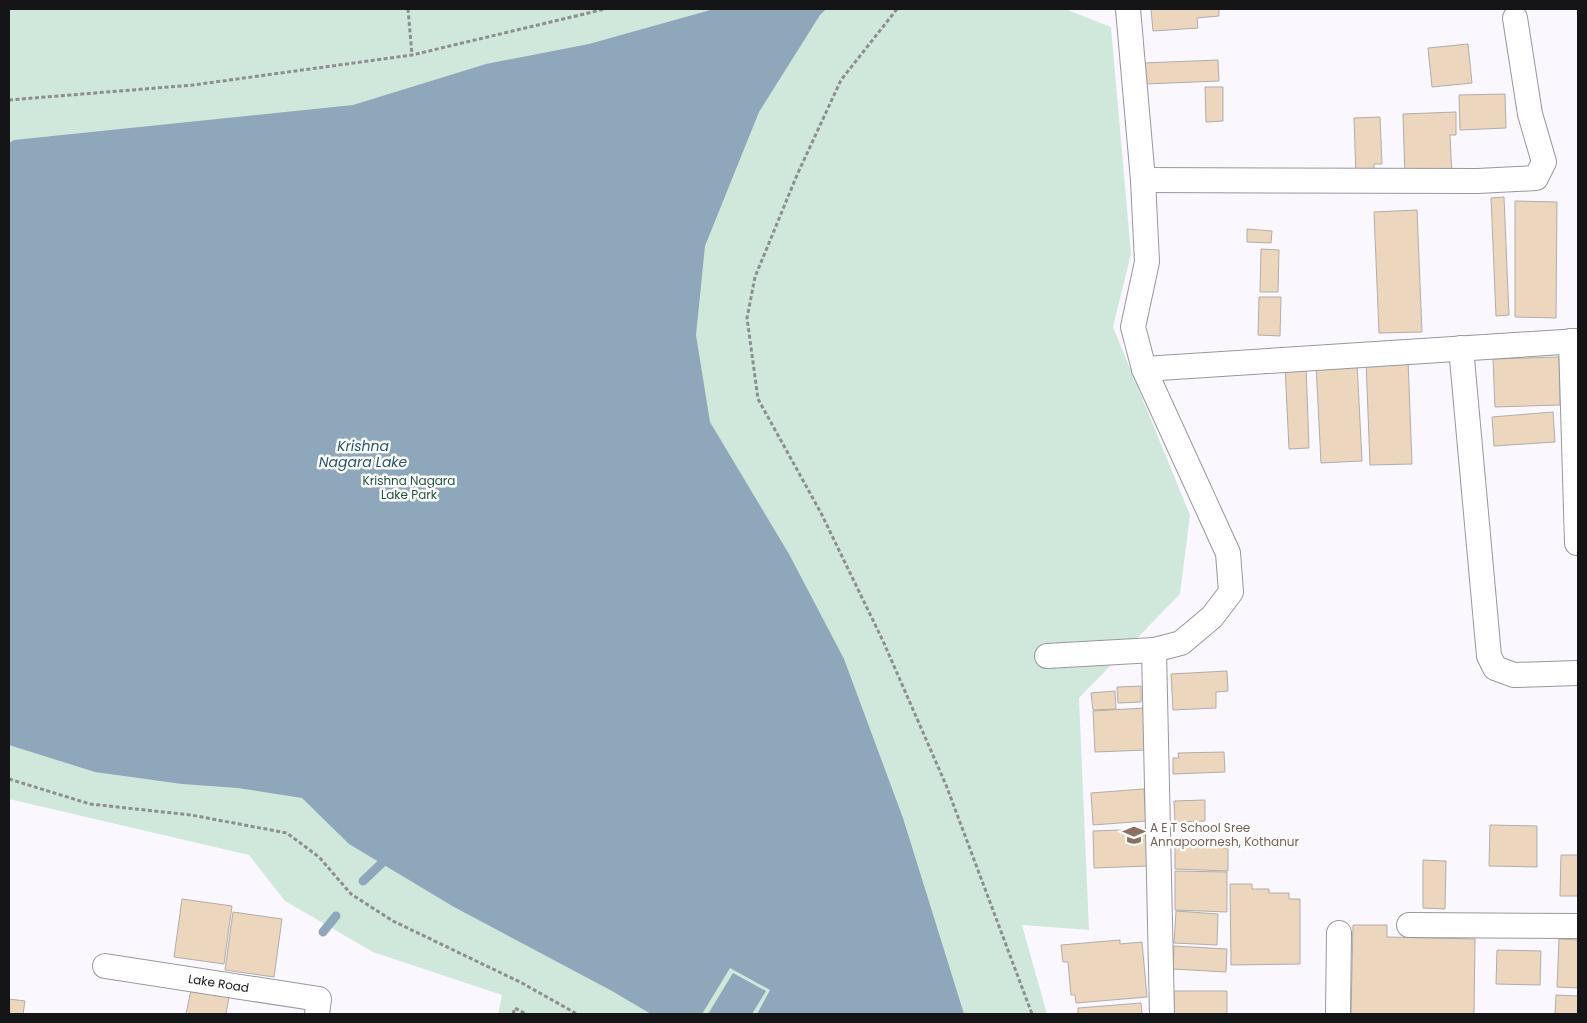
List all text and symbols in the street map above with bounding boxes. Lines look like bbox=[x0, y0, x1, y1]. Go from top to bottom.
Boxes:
water label: Krishna Nagara Lake bbox=[319, 436, 408, 472]
park label: Krishna Nagara Lake Park bbox=[363, 472, 455, 503]
place label: A E T School Sree Annapoornesh, Kothanur bbox=[1150, 819, 1300, 850]
school or university icon: A E T School Sree Annapoornesh, Kothanur bbox=[1121, 822, 1147, 848]
street label: Lake Road bbox=[187, 970, 250, 996]

